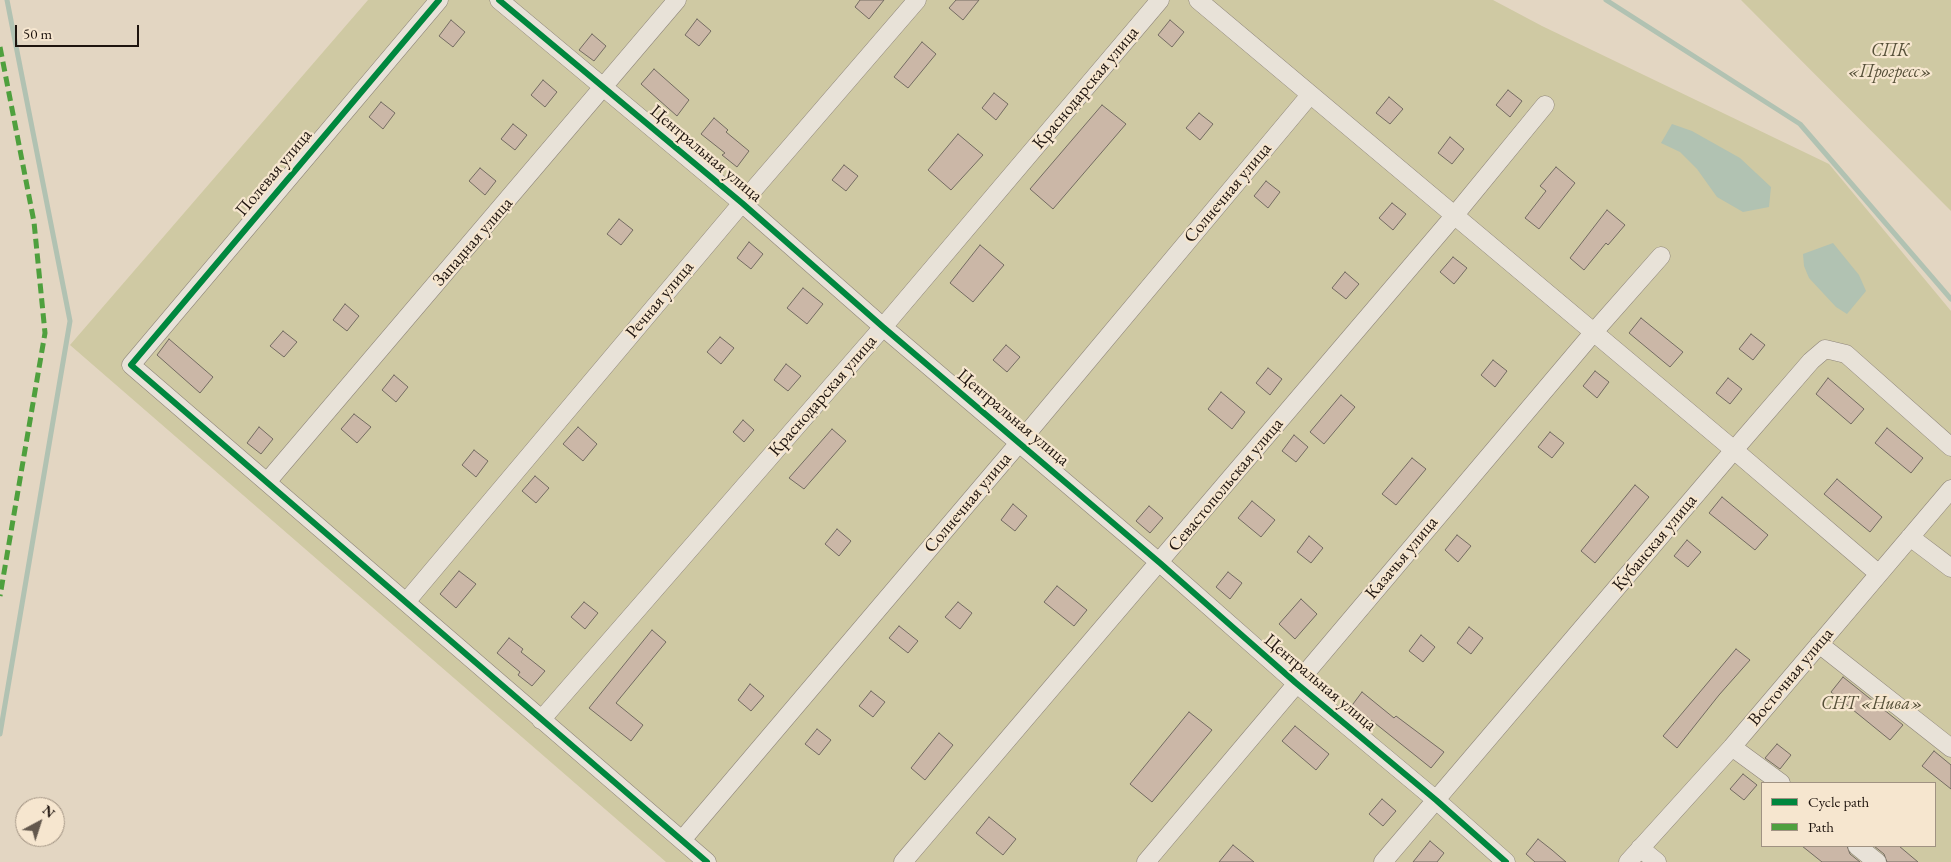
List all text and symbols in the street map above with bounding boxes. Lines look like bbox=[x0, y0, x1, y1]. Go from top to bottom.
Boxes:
scale bar bbox=[18, 15, 141, 47]
street label: Краснодарская улица bbox=[1028, 22, 1144, 154]
text: 50 m bbox=[23, 24, 52, 43]
park label: СПК «Прогресс» bbox=[1848, 40, 1932, 82]
street label: Центральная улица bbox=[646, 101, 766, 207]
street label: Полевая улица bbox=[231, 125, 317, 221]
street label: Солнечная улица bbox=[1180, 138, 1276, 248]
street label: Западная улица bbox=[428, 193, 518, 291]
street label: Речная улица bbox=[621, 257, 699, 343]
street label: Краснодарская улица bbox=[764, 331, 882, 461]
street label: Центральная улица bbox=[953, 365, 1073, 471]
street label: Севастопольская улица bbox=[1164, 414, 1288, 556]
street label: Солнечная улица bbox=[920, 448, 1016, 558]
street label: Кубанская улица bbox=[1608, 490, 1702, 596]
street label: Казачья улица bbox=[1361, 512, 1443, 604]
street label: Восточная улица bbox=[1744, 624, 1838, 730]
street label: Центральная улица bbox=[1260, 630, 1380, 736]
park label: СНТ «Нива» bbox=[1821, 693, 1923, 715]
legend bbox=[1761, 782, 1936, 847]
text: Cycle path bbox=[1808, 792, 1869, 811]
north arrow bbox=[15, 797, 65, 847]
text: N bbox=[39, 801, 59, 822]
text: Path bbox=[1808, 817, 1834, 836]

